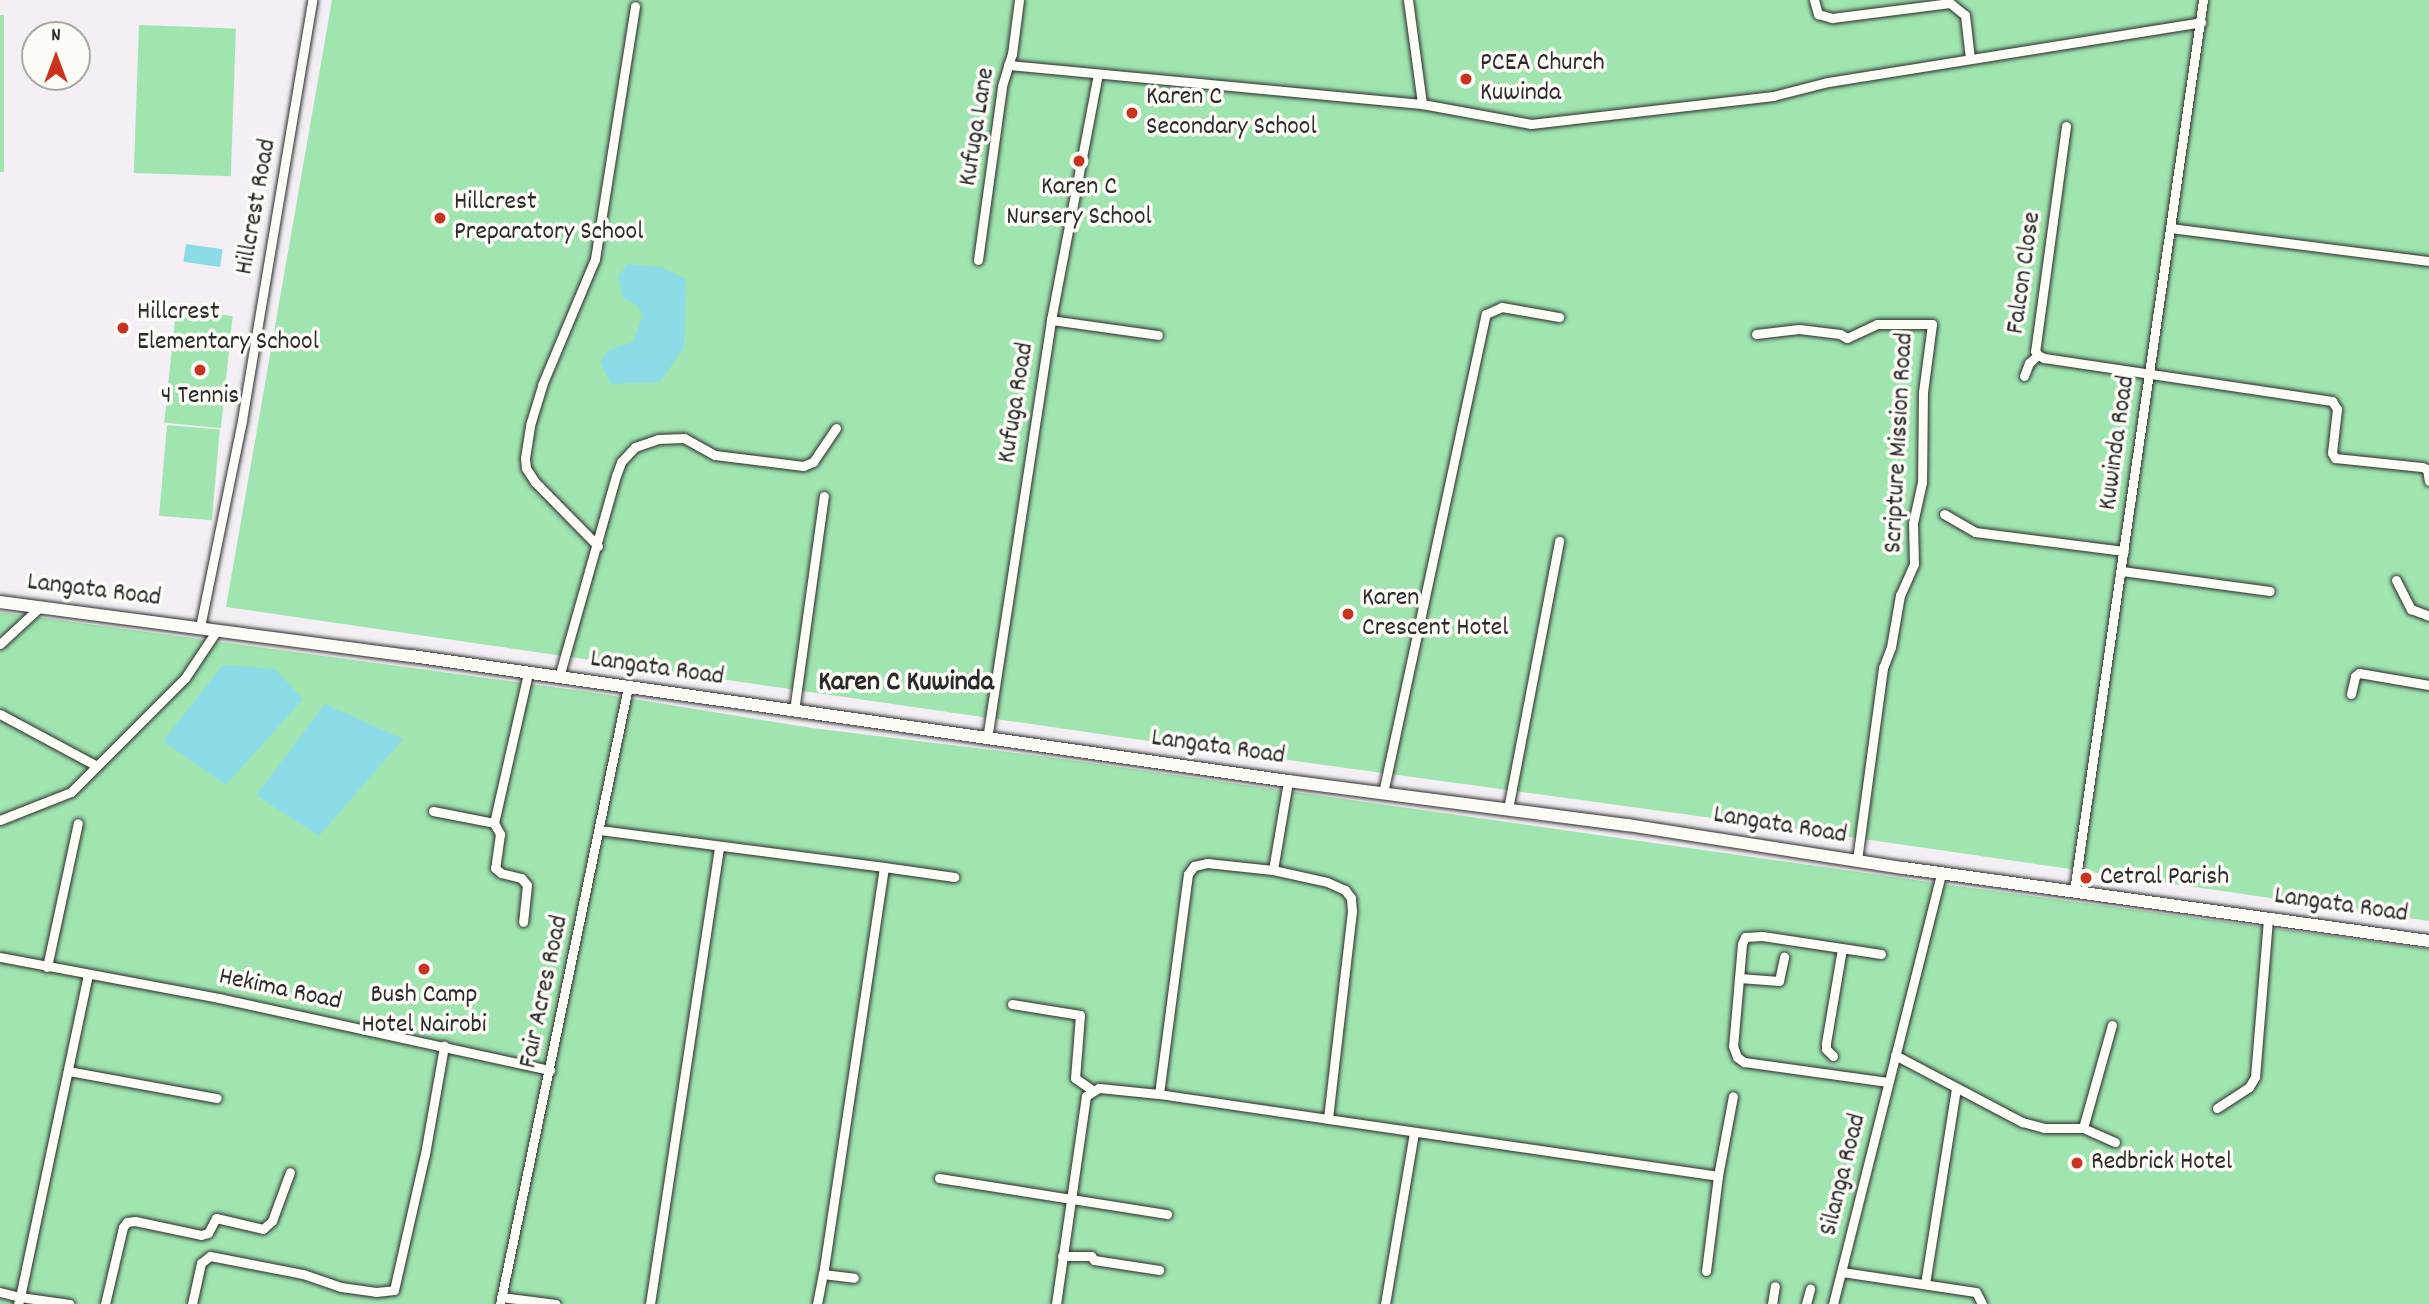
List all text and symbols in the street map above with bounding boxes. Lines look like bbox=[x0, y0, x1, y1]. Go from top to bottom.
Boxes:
north arrow bbox=[21, 21, 91, 91]
text: N bbox=[51, 23, 61, 50]
place label: PCEA Church Kuwinda bbox=[1480, 48, 1605, 110]
street label: Kufuga Lane bbox=[953, 66, 1003, 188]
marker: PCEA Church Kuwinda bbox=[1458, 71, 1474, 87]
place label: Karen C Secondary School bbox=[1146, 82, 1317, 144]
marker: Karen C Secondary School bbox=[1124, 105, 1140, 121]
street label: Hillcrest Road bbox=[230, 137, 284, 277]
marker: Karen C Nursery School bbox=[1071, 153, 1087, 169]
place label: Karen C Nursery School bbox=[1006, 172, 1152, 234]
place label: Hillcrest Preparatory School bbox=[454, 187, 643, 248]
marker: Hillcrest Preparatory School bbox=[432, 210, 448, 226]
street label: Falcon Close bbox=[2001, 210, 2049, 336]
place label: Hillcrest Elementary School bbox=[137, 297, 319, 358]
marker: Hillcrest Elementary School bbox=[115, 320, 131, 336]
street label: Scripture Mission Road bbox=[1879, 332, 1921, 554]
street label: Kufuga Road bbox=[992, 340, 1042, 466]
marker: 4 Tennis bbox=[192, 362, 208, 378]
street label: Kuwinda Road bbox=[2093, 374, 2143, 512]
place label: 4 Tennis bbox=[161, 381, 239, 413]
street label: Langata Road bbox=[25, 567, 163, 615]
place label: Karen Crescent Hotel bbox=[1362, 583, 1508, 644]
marker: Karen Crescent Hotel bbox=[1340, 606, 1356, 622]
street label: Langata Road bbox=[588, 644, 726, 694]
district label: Karen C Kuwinda bbox=[818, 667, 994, 701]
street label: Langata Road bbox=[1149, 723, 1287, 773]
street label: Langata Road bbox=[1711, 800, 1849, 852]
place label: Cetral Parish bbox=[2100, 862, 2229, 894]
marker: Cetral Parish bbox=[2078, 870, 2094, 886]
street label: Langata Road bbox=[2272, 881, 2410, 931]
street label: Fair Acres Road bbox=[514, 913, 576, 1071]
marker: Bush Camp Hotel Nairobi bbox=[416, 961, 432, 977]
street label: Hekima Road bbox=[216, 962, 344, 1018]
place label: Bush Camp Hotel Nairobi bbox=[361, 980, 487, 1042]
street label: Silanga Road bbox=[1814, 1111, 1874, 1239]
place label: Redbrick Hotel bbox=[2091, 1147, 2232, 1179]
marker: Redbrick Hotel bbox=[2069, 1155, 2085, 1171]

